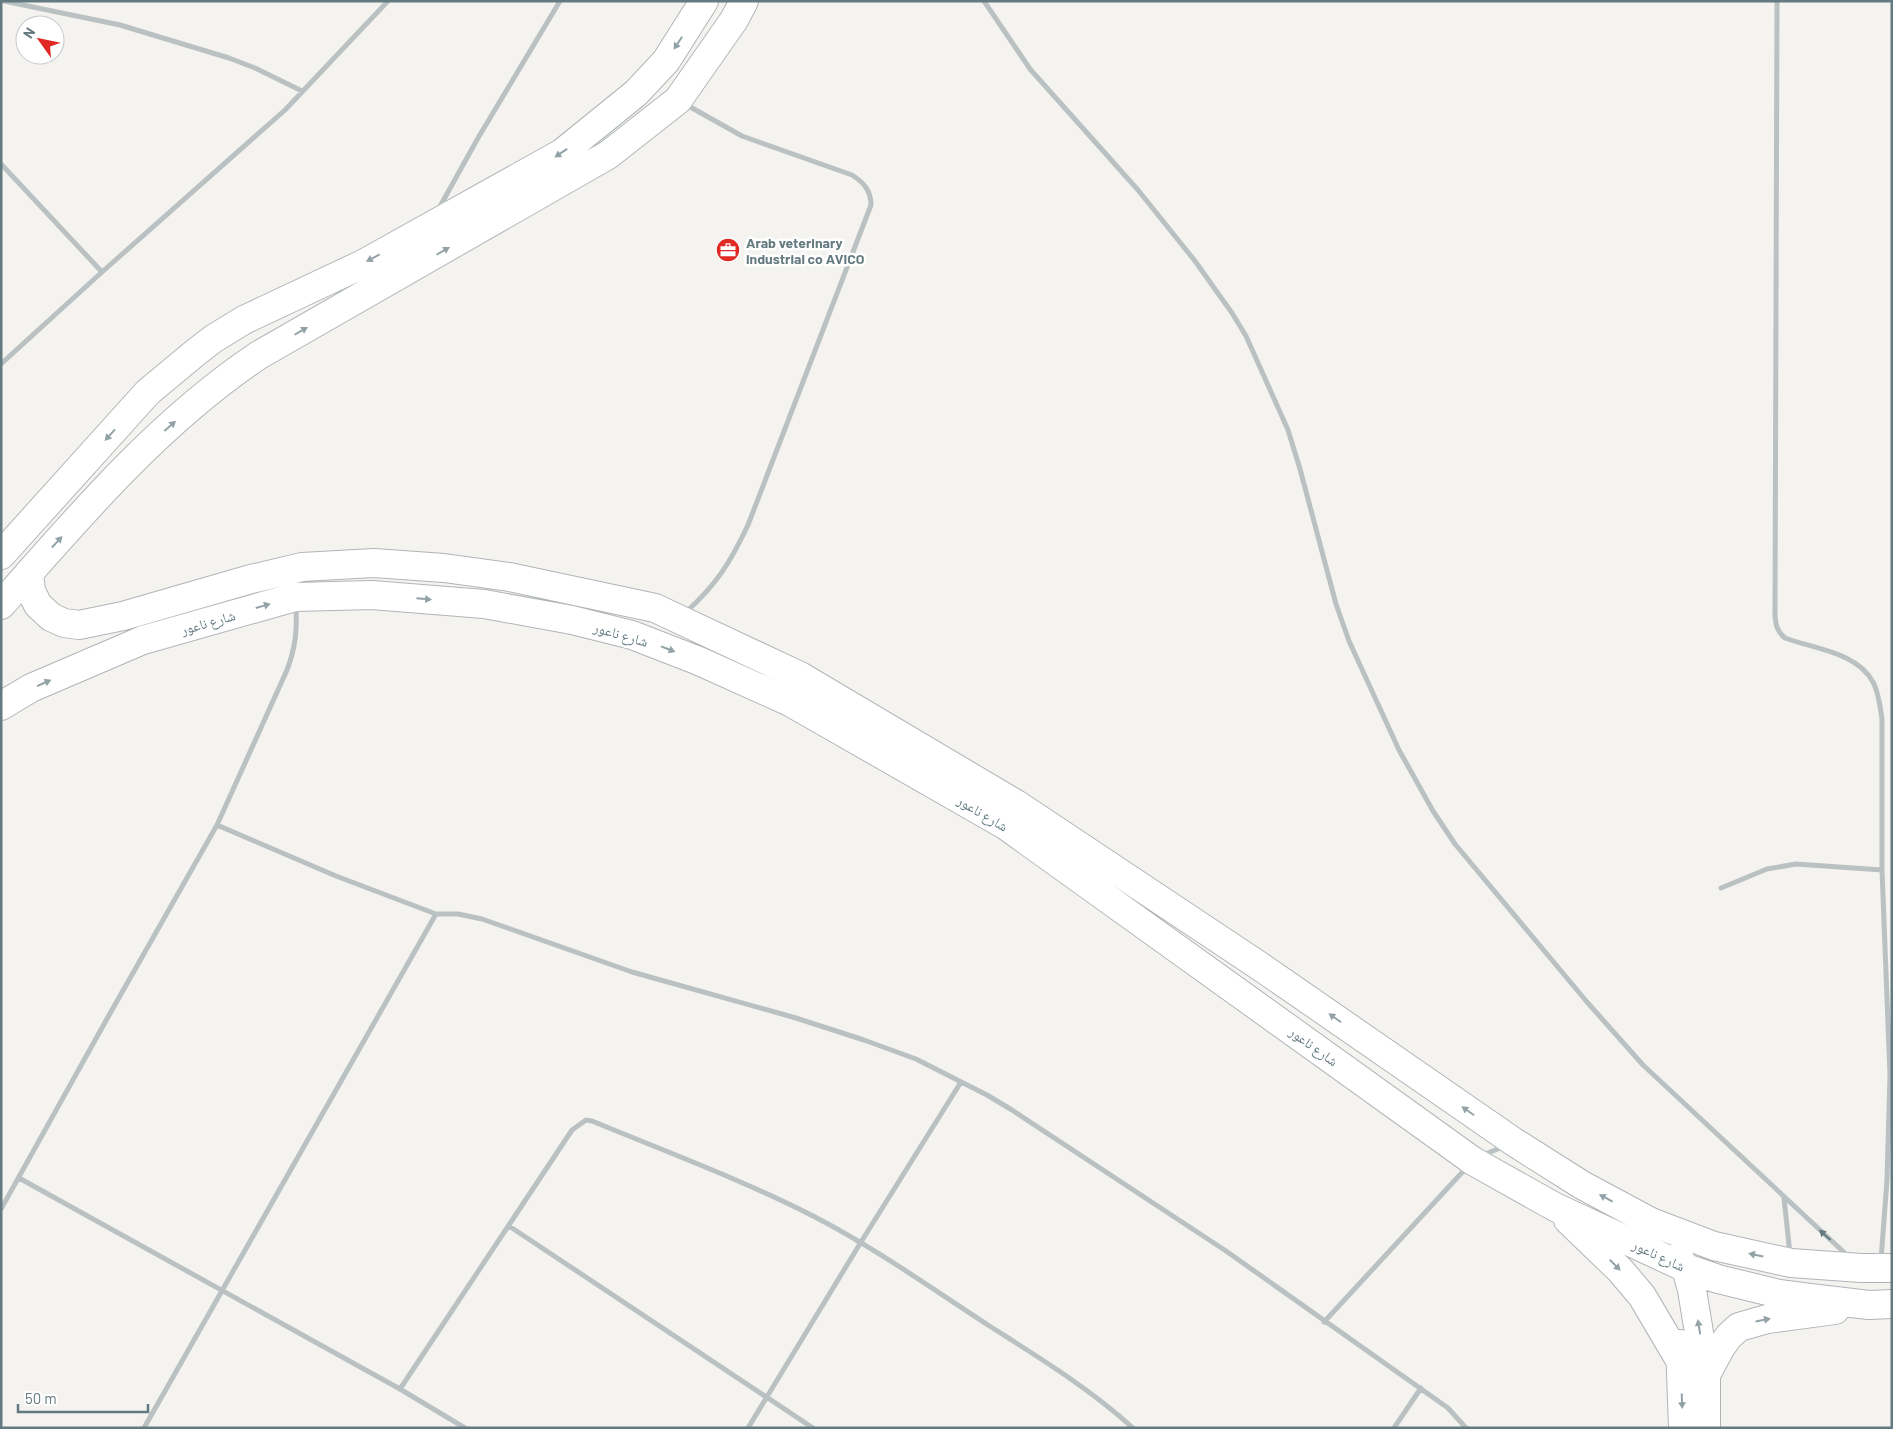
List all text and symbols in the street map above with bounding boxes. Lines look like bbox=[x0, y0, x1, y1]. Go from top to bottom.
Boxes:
north arrow bbox=[15, 15, 65, 65]
text: N bbox=[19, 24, 38, 41]
one-way arrow bbox=[674, 36, 683, 50]
one-way arrow bbox=[554, 148, 567, 158]
place label: Arab veterinary industrial co AVICO bbox=[746, 234, 865, 267]
office icon: Arab veterinary industrial co AVICO bbox=[715, 237, 741, 263]
one-way arrow bbox=[436, 246, 449, 255]
one-way arrow bbox=[366, 254, 380, 262]
one-way arrow bbox=[294, 326, 308, 335]
one-way arrow bbox=[164, 420, 176, 432]
one-way arrow bbox=[105, 428, 116, 441]
one-way arrow bbox=[51, 536, 63, 548]
one-way arrow bbox=[416, 595, 432, 603]
one-way arrow bbox=[255, 602, 270, 610]
street label: شارع ناعور bbox=[178, 606, 238, 640]
street label: شارع ناعور bbox=[590, 618, 650, 652]
one-way arrow bbox=[660, 646, 675, 653]
one-way arrow bbox=[37, 678, 51, 686]
street label: شارع ناعور bbox=[953, 791, 1011, 836]
one-way arrow bbox=[1328, 1013, 1342, 1023]
street label: شارع ناعور bbox=[1284, 1022, 1342, 1071]
one-way arrow bbox=[1462, 1106, 1475, 1116]
one-way arrow bbox=[1599, 1193, 1612, 1202]
one-way arrow bbox=[1819, 1229, 1831, 1241]
street label: شارع ناعور bbox=[1628, 1235, 1688, 1276]
one-way arrow bbox=[1748, 1251, 1764, 1259]
one-way arrow bbox=[1609, 1259, 1621, 1271]
one-way arrow bbox=[1755, 1315, 1771, 1323]
one-way arrow bbox=[1694, 1319, 1702, 1335]
scale bar bbox=[18, 1382, 148, 1414]
text: 50 m bbox=[25, 1389, 57, 1407]
one-way arrow bbox=[1678, 1393, 1686, 1409]

